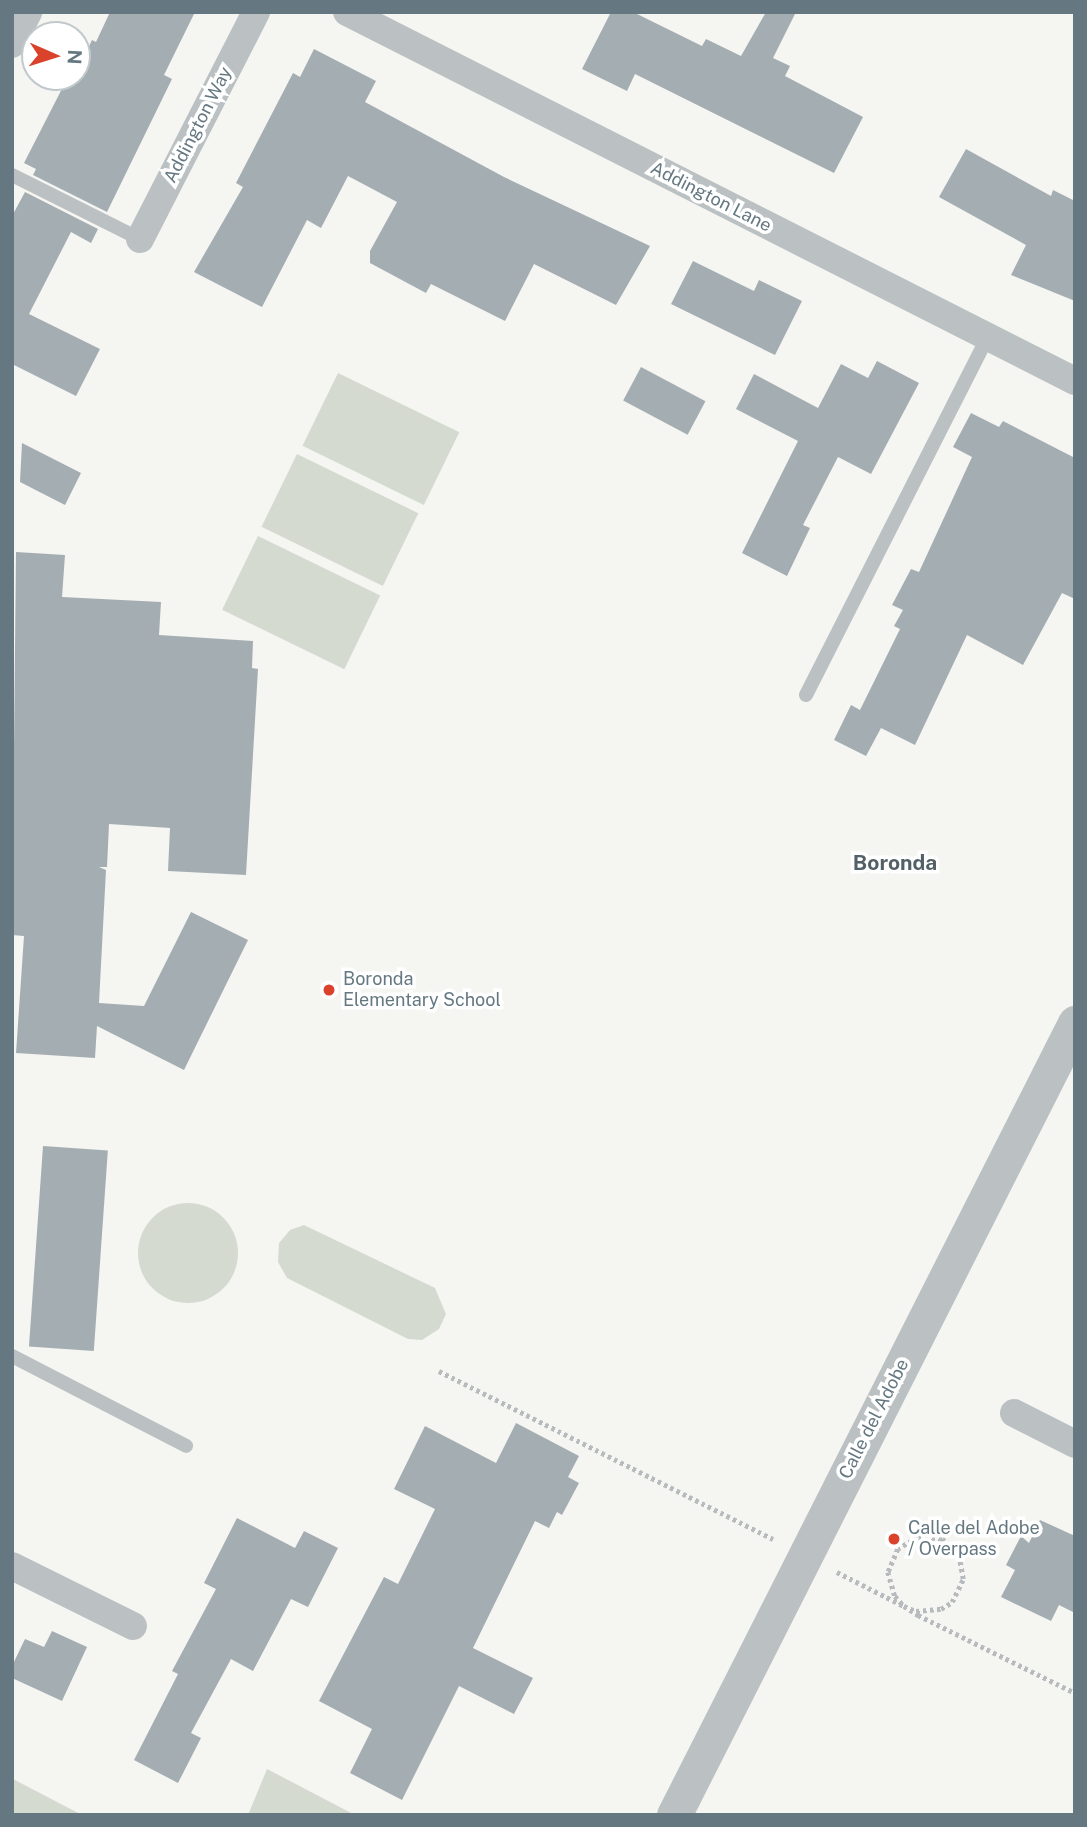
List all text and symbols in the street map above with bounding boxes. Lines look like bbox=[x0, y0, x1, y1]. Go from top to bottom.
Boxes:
north arrow bbox=[21, 21, 91, 91]
text: N bbox=[64, 49, 86, 65]
street label: Addington Way bbox=[159, 63, 237, 187]
street label: Addington Lane bbox=[647, 157, 775, 237]
district label: Boronda bbox=[853, 850, 937, 876]
place label: Boronda Elementary School bbox=[343, 969, 501, 1012]
marker: Boronda Elementary School bbox=[321, 982, 337, 998]
street label: Calle del Adobe bbox=[834, 1355, 914, 1483]
place label: Calle del Adobe / Overpass bbox=[908, 1518, 1040, 1560]
marker: Calle del Adobe / Overpass bbox=[886, 1531, 902, 1547]

